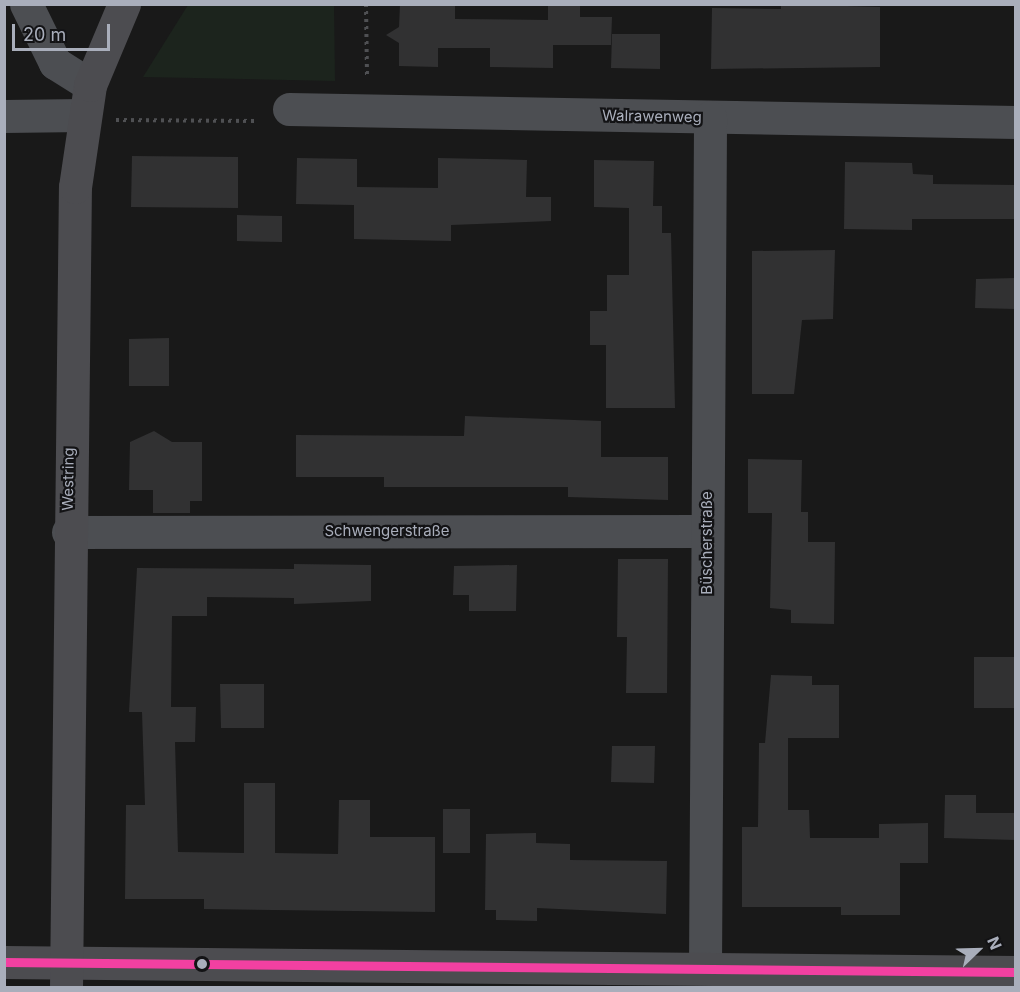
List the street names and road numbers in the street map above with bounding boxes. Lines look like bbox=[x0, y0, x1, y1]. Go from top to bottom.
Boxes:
street label: Walrawenweg bbox=[602, 106, 702, 126]
street label: Westring bbox=[58, 447, 78, 511]
street label: Büscherstraße bbox=[698, 491, 716, 595]
street label: Schwengerstraße bbox=[324, 522, 450, 540]

